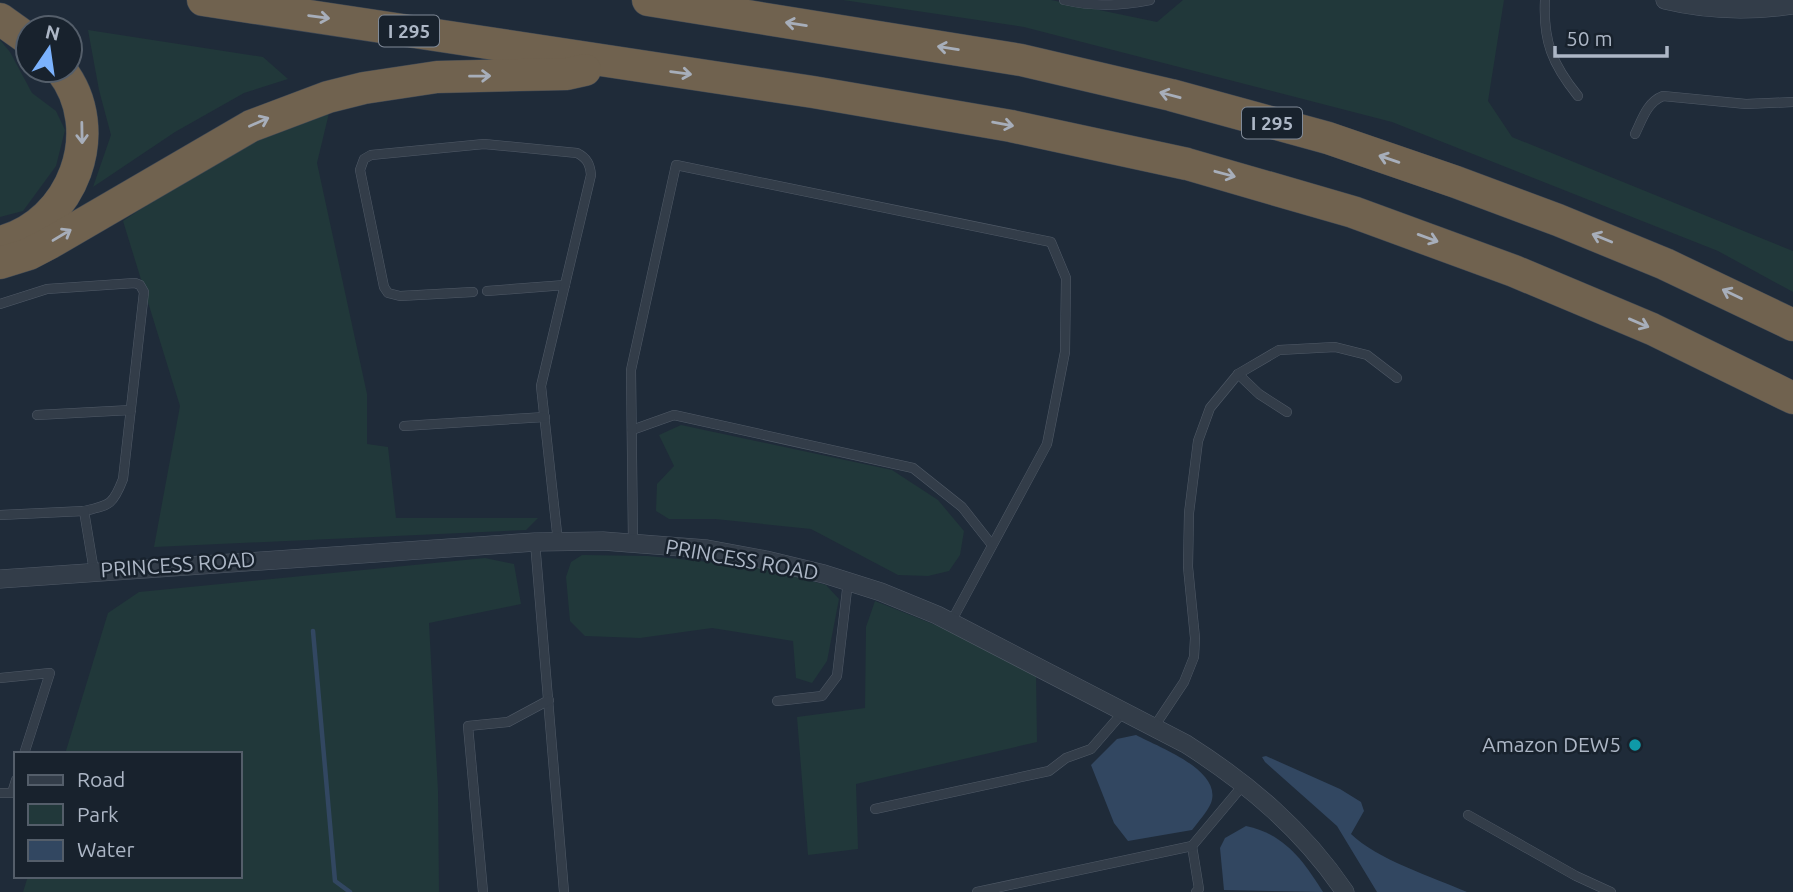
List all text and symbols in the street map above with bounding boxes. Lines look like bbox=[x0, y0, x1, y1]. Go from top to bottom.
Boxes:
one-way arrow bbox=[307, 11, 330, 24]
north arrow bbox=[14, 14, 84, 84]
scale bar bbox=[1555, 14, 1667, 58]
road number: I 295 bbox=[379, 16, 439, 46]
one-way arrow bbox=[785, 17, 808, 30]
text: N bbox=[43, 20, 62, 45]
text: 50 m bbox=[1566, 26, 1613, 50]
one-way arrow bbox=[937, 41, 960, 54]
one-way arrow bbox=[669, 67, 692, 80]
one-way arrow bbox=[468, 70, 491, 83]
one-way arrow bbox=[1159, 88, 1182, 101]
road number: I 295 bbox=[1242, 108, 1302, 139]
one-way arrow bbox=[248, 115, 270, 128]
one-way arrow bbox=[991, 118, 1014, 131]
one-way arrow bbox=[75, 122, 88, 145]
one-way arrow bbox=[1378, 152, 1400, 164]
one-way arrow bbox=[1213, 168, 1235, 181]
one-way arrow bbox=[52, 228, 71, 243]
one-way arrow bbox=[1591, 231, 1613, 244]
one-way arrow bbox=[1417, 233, 1439, 245]
one-way arrow bbox=[1722, 287, 1743, 300]
one-way arrow bbox=[1628, 317, 1650, 330]
street label: PRINCESS ROAD bbox=[664, 534, 821, 584]
street label: PRINCESS ROAD bbox=[100, 547, 256, 581]
place label: Amazon DEW5 bbox=[1482, 732, 1621, 756]
marker: Amazon DEW5 bbox=[1627, 737, 1643, 753]
legend bbox=[14, 752, 242, 878]
text: Road bbox=[77, 767, 125, 791]
text: Park bbox=[77, 802, 119, 826]
text: Water bbox=[77, 837, 135, 861]

